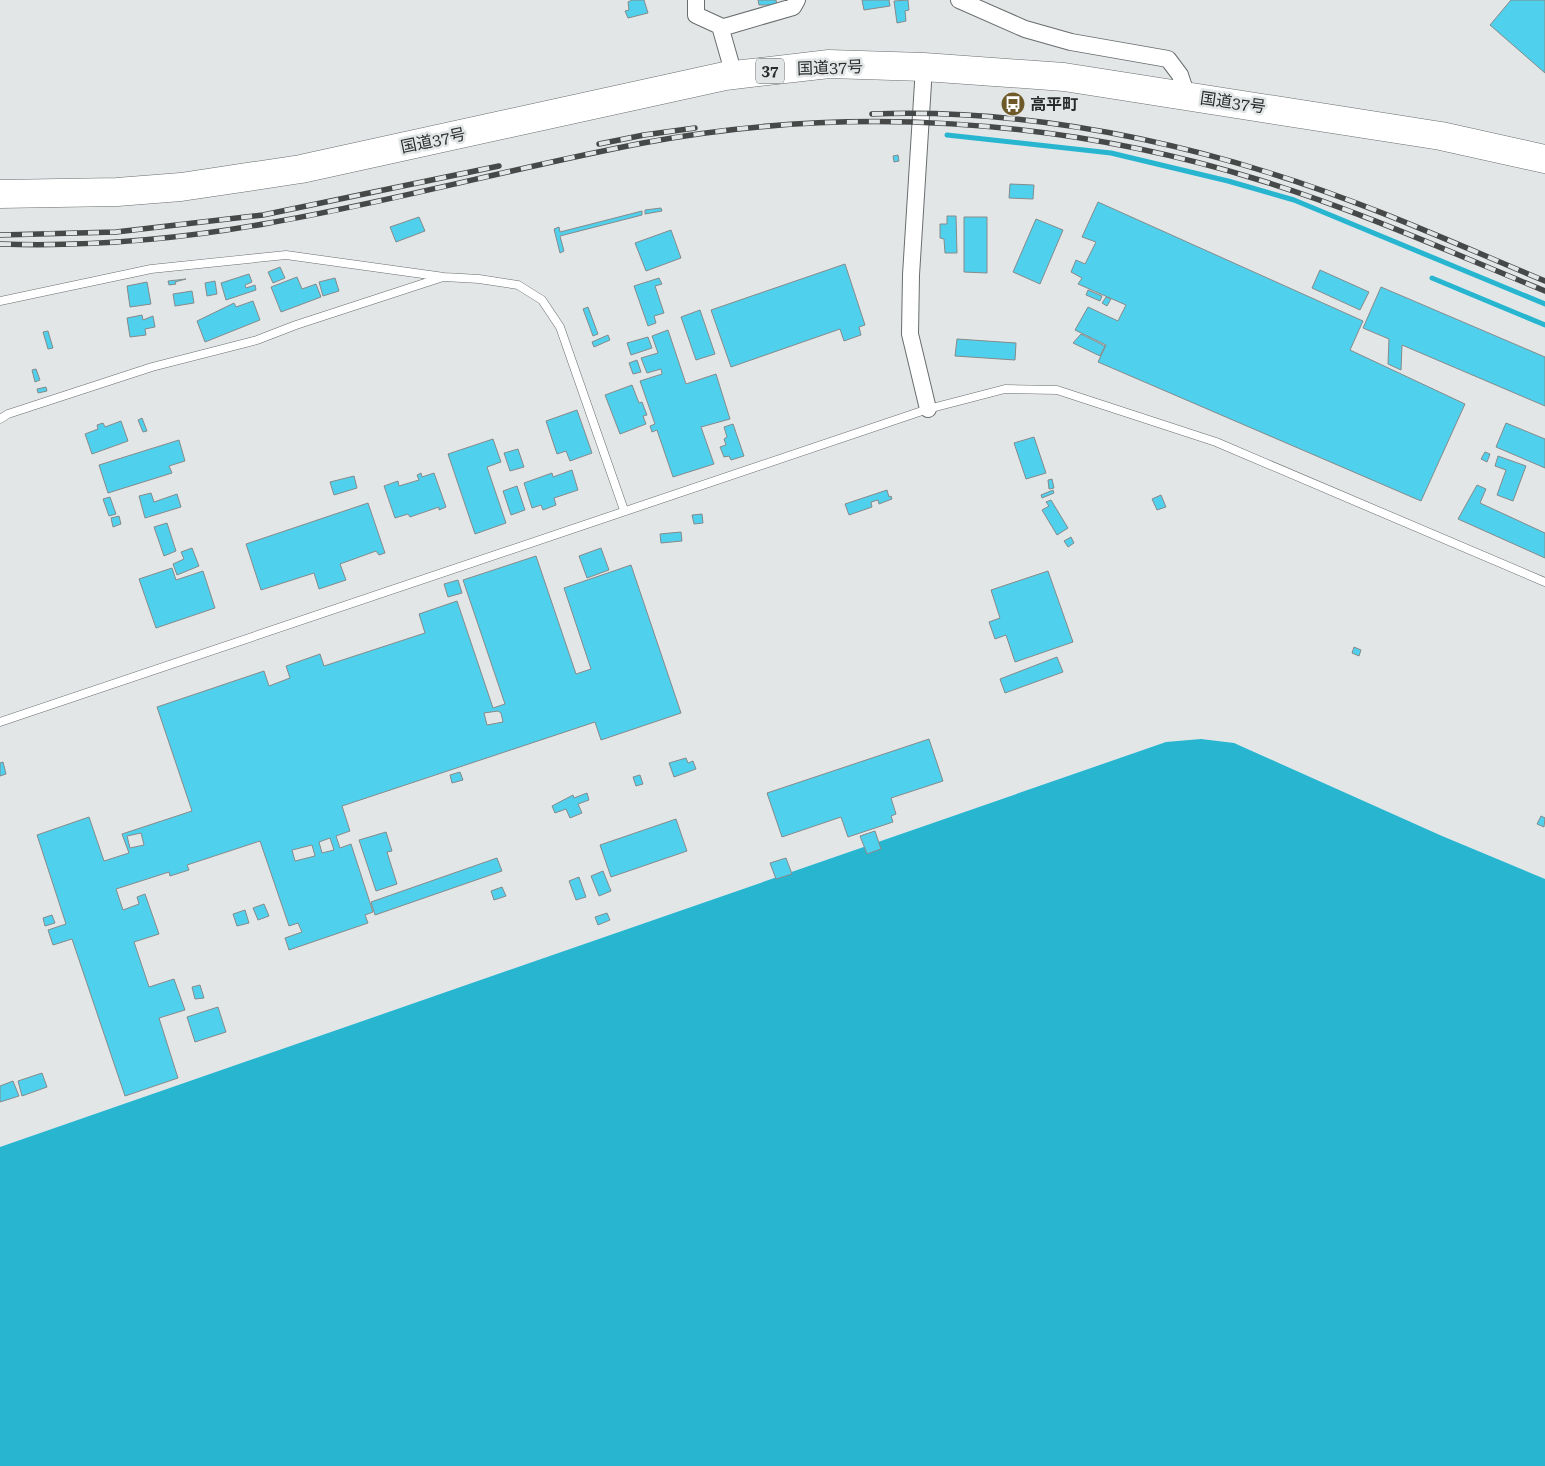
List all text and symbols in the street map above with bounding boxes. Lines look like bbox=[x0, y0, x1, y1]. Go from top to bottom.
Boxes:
street label: 国道37号 bbox=[797, 57, 863, 78]
road number: 37 bbox=[756, 58, 784, 84]
street label: 国道37号 bbox=[1199, 89, 1267, 116]
bus stop icon: 高平町 bbox=[1000, 91, 1026, 117]
place label: 高平町 bbox=[1030, 95, 1078, 114]
street label: 国道37号 bbox=[399, 124, 467, 157]

